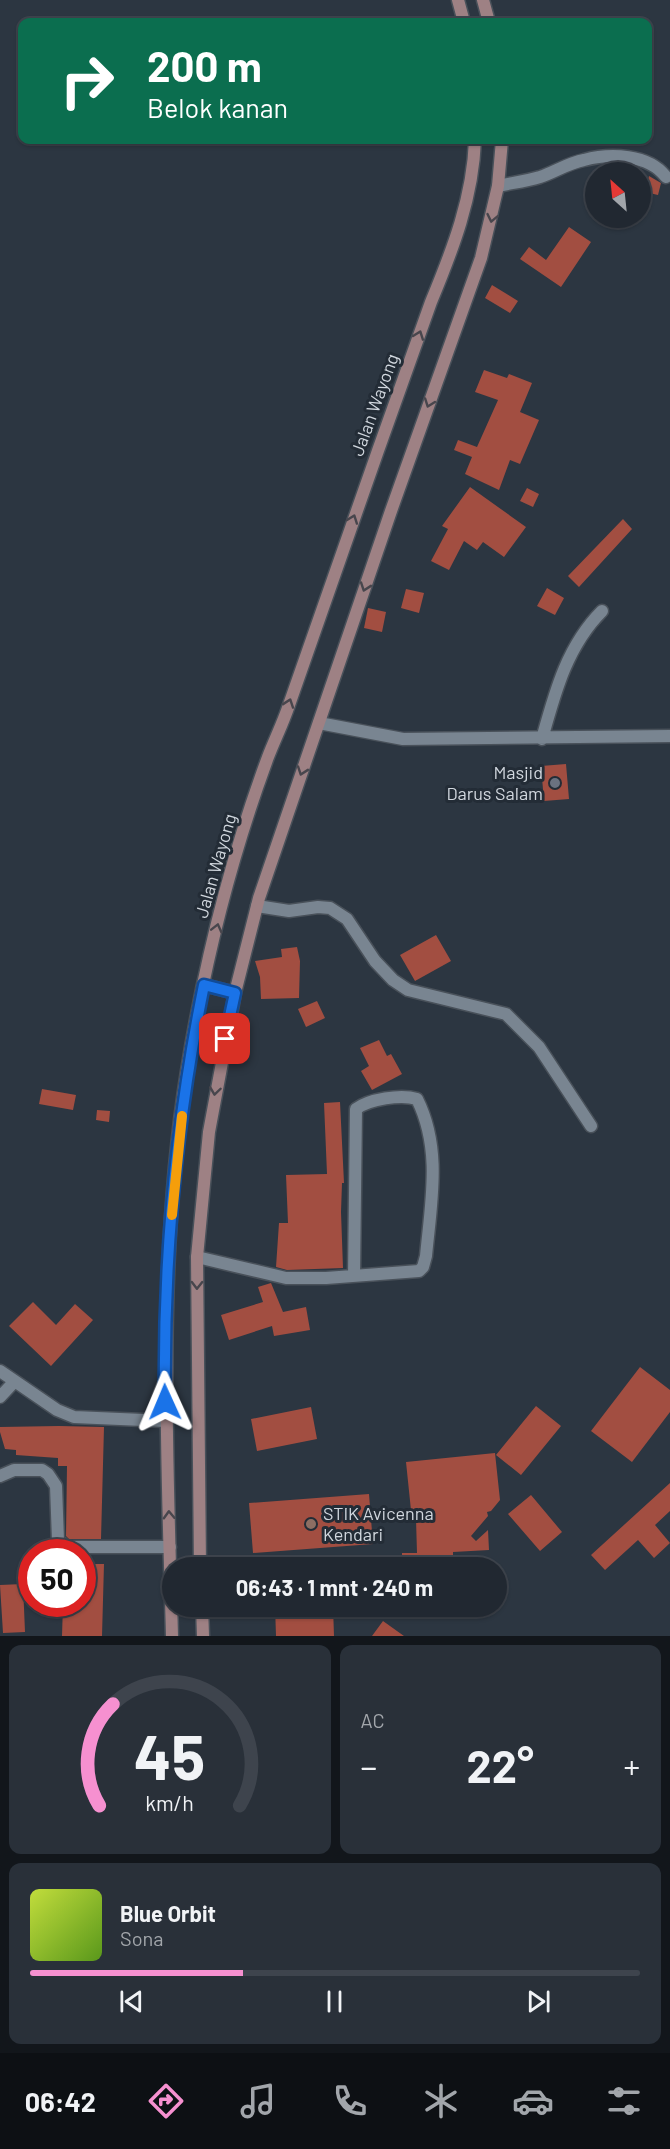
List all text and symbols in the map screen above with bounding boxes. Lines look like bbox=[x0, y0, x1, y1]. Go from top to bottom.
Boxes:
text: 200 m bbox=[147, 40, 262, 90]
icon: right bbox=[48, 42, 126, 120]
text: Belok kanan bbox=[147, 91, 288, 123]
north arrow bbox=[585, 162, 651, 228]
map controls bbox=[585, 162, 651, 228]
one-way arrow bbox=[486, 213, 499, 223]
one-way arrow bbox=[412, 330, 425, 341]
street label: Jalan Wayong bbox=[345, 350, 403, 459]
one-way arrow bbox=[424, 397, 437, 408]
one-way arrow bbox=[346, 514, 359, 525]
one-way arrow bbox=[360, 581, 372, 592]
one-way arrow bbox=[282, 698, 295, 709]
place label: Masjid Darus Salam bbox=[446, 761, 543, 804]
one-way arrow bbox=[297, 765, 309, 776]
marker: Masjid Darus Salam bbox=[548, 776, 562, 790]
street label: Jalan Wayong bbox=[190, 811, 240, 920]
one-way arrow bbox=[210, 924, 223, 934]
pin bbox=[199, 1013, 250, 1064]
icon: arrive bbox=[208, 1022, 241, 1055]
one-way arrow bbox=[209, 1087, 221, 1096]
one-way arrow bbox=[191, 1281, 203, 1290]
position arrow bbox=[133, 1370, 197, 1434]
place label: STIK Avicenna Kendari bbox=[323, 1502, 434, 1545]
one-way arrow bbox=[163, 1510, 175, 1519]
marker: STIK Avicenna Kendari bbox=[304, 1517, 318, 1531]
speed limit sign: 50 bbox=[18, 1539, 96, 1617]
text: 06:43 · 1 mnt · 240 m bbox=[236, 1574, 433, 1600]
text: AC bbox=[361, 1708, 385, 1732]
text: 45 bbox=[134, 1718, 205, 1792]
text: 22° bbox=[467, 1738, 534, 1792]
text: − bbox=[361, 1746, 377, 1786]
text: + bbox=[623, 1746, 640, 1786]
text: km/h bbox=[145, 1791, 194, 1816]
text: Blue Orbit bbox=[120, 1900, 216, 1926]
text: Sona bbox=[120, 1926, 164, 1950]
icon: previous bbox=[115, 1985, 148, 2018]
icon: pause bbox=[318, 1985, 351, 2018]
icon: next bbox=[522, 1985, 555, 2018]
icon: directions bbox=[145, 2080, 187, 2122]
icon: music bbox=[237, 2080, 279, 2122]
icon: phone bbox=[329, 2080, 371, 2122]
icon: climate bbox=[420, 2080, 462, 2122]
icon: car bbox=[512, 2080, 554, 2122]
icon: filters bbox=[603, 2080, 645, 2122]
text: 06:42 bbox=[25, 2085, 96, 2117]

